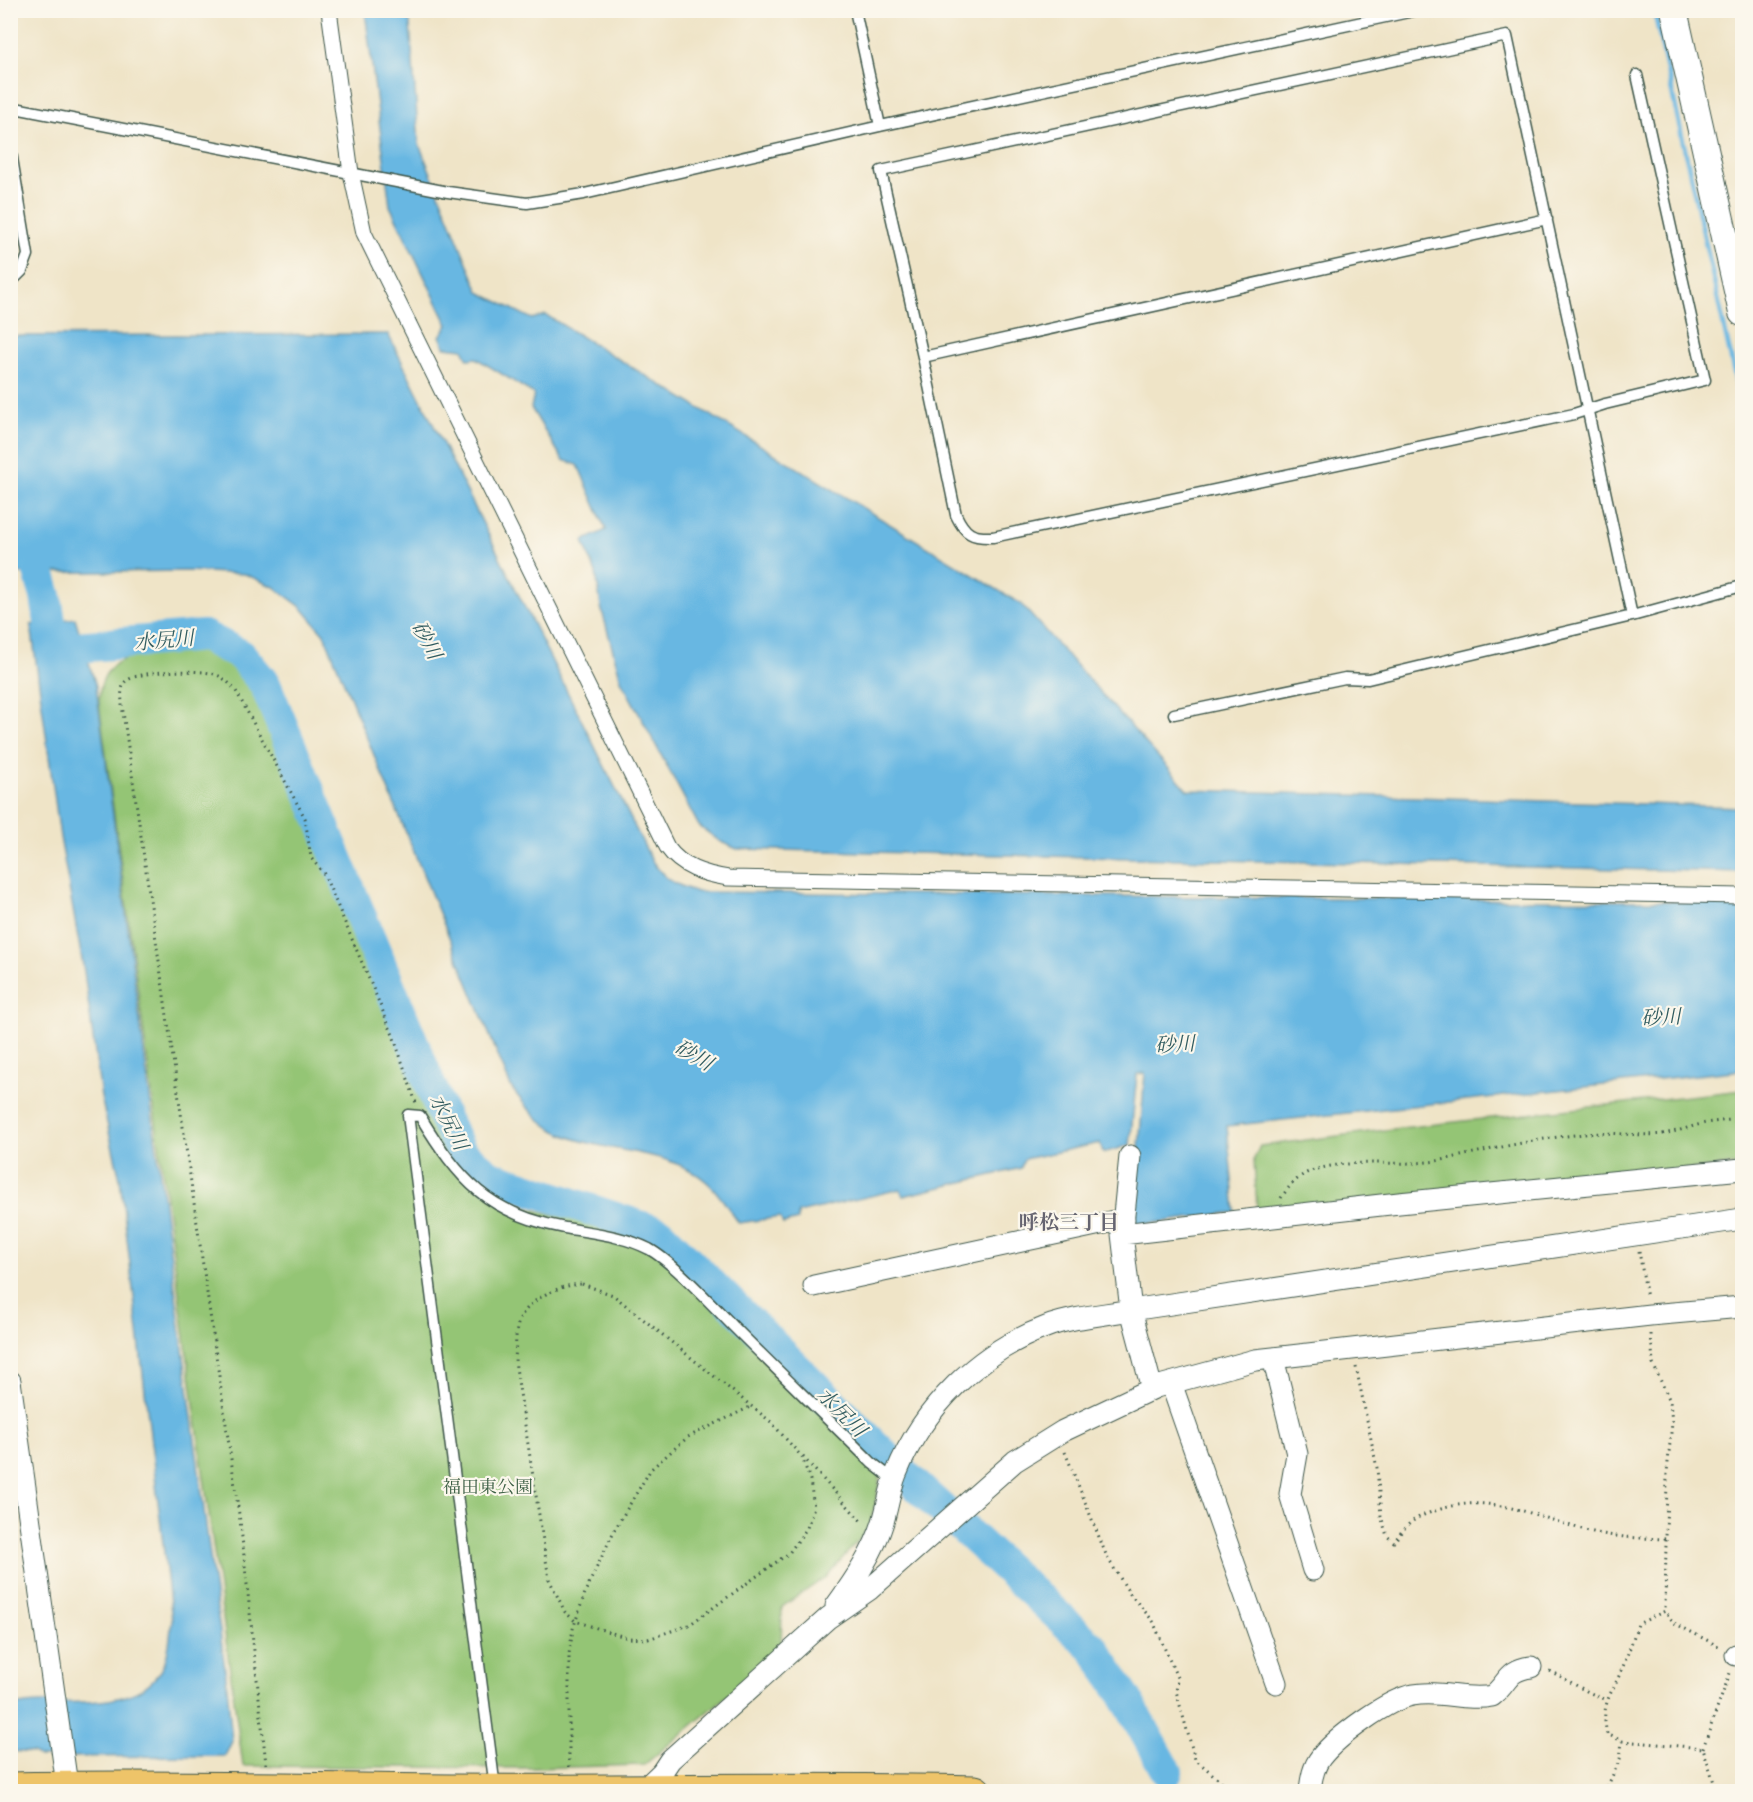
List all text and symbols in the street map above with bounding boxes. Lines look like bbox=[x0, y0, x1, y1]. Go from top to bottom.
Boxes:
water label: 砂川 bbox=[403, 617, 448, 667]
water label: 水尻川 bbox=[133, 625, 197, 659]
water label: 砂川 bbox=[1640, 1004, 1684, 1034]
water label: 砂川 bbox=[1154, 1031, 1198, 1061]
water label: 砂川 bbox=[669, 1035, 719, 1080]
water label: 水尻川 bbox=[421, 1090, 474, 1158]
district label: 呼松三丁目 bbox=[1019, 1210, 1119, 1238]
water label: 水尻川 bbox=[809, 1382, 873, 1446]
park label: 福田東公園 bbox=[443, 1476, 533, 1501]

